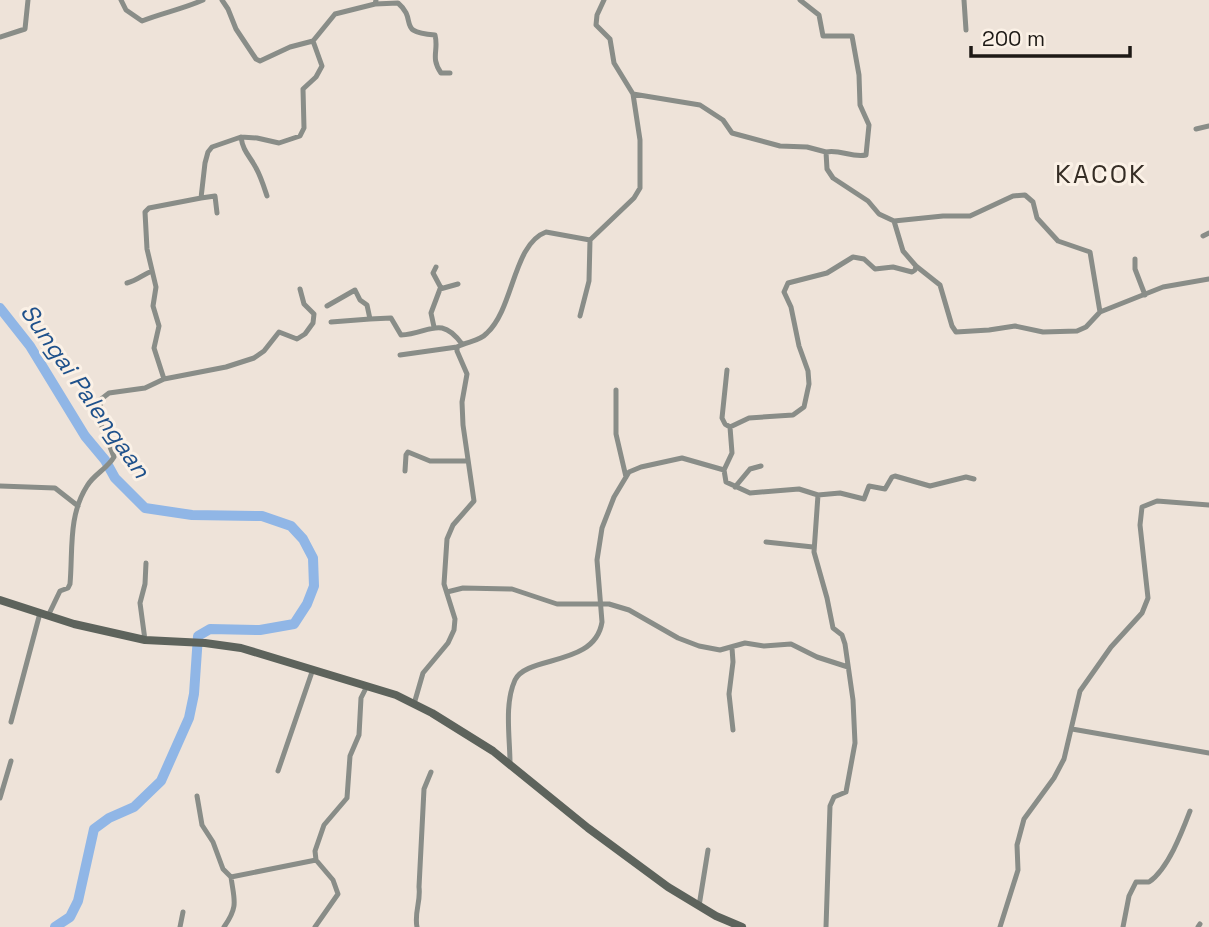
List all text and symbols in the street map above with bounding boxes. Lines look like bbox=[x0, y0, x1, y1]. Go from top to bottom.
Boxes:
scale bar bbox=[971, 14, 1130, 58]
text: 200 m bbox=[982, 25, 1045, 52]
district label: KACOK bbox=[1055, 157, 1147, 191]
water label: Sungai Palengaan bbox=[14, 298, 158, 485]

